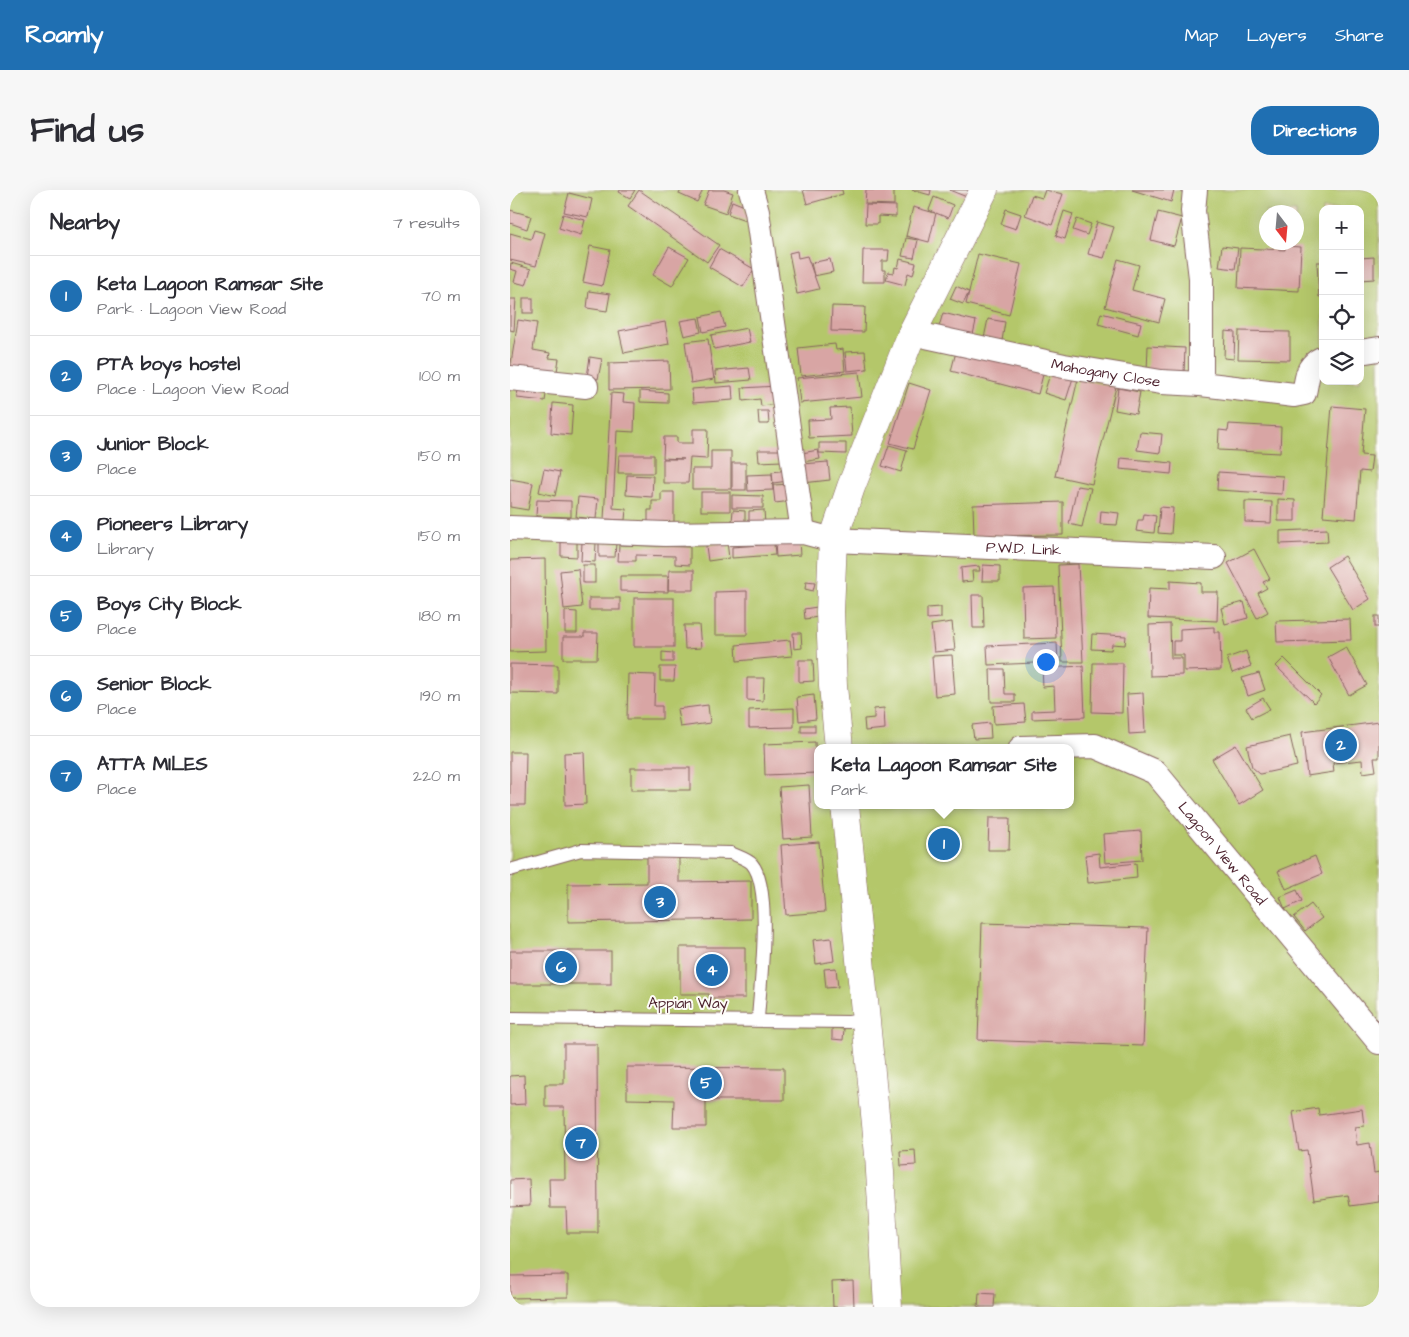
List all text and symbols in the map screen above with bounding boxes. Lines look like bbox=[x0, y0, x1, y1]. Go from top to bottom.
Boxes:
text: Roamly bbox=[25, 18, 103, 52]
text: Map bbox=[1184, 23, 1218, 48]
text: Layers bbox=[1246, 23, 1307, 48]
text: Share bbox=[1335, 23, 1384, 48]
text: Find us bbox=[30, 106, 144, 155]
button: Directions bbox=[1251, 106, 1379, 155]
north arrow bbox=[1259, 205, 1304, 250]
map controls bbox=[1319, 205, 1364, 385]
button: + bbox=[1319, 205, 1364, 250]
text: Nearby bbox=[50, 208, 120, 237]
text: 7 results bbox=[393, 212, 460, 234]
button: − bbox=[1319, 250, 1364, 295]
text: Keta Lagoon Ramsar Site bbox=[97, 271, 323, 298]
text: 1 bbox=[65, 285, 67, 307]
text: 70 m bbox=[421, 285, 460, 307]
button: locate bbox=[1319, 295, 1364, 340]
text: Park · Lagoon View Road bbox=[97, 298, 286, 320]
button: layers bbox=[1319, 340, 1364, 385]
text: PTA boys hostel bbox=[97, 351, 240, 378]
street label: Mahogany Close bbox=[1049, 354, 1162, 393]
text: 2 bbox=[61, 365, 71, 387]
text: 100 m bbox=[419, 365, 460, 387]
text: Place · Lagoon View Road bbox=[97, 378, 289, 400]
text: Junior Block bbox=[97, 431, 209, 458]
text: 3 bbox=[62, 445, 70, 467]
text: 150 m bbox=[418, 445, 460, 467]
text: Place bbox=[97, 458, 137, 480]
text: Pioneers Library bbox=[97, 511, 248, 538]
text: 4 bbox=[61, 525, 71, 547]
text: 150 m bbox=[418, 525, 460, 547]
street label: P.W.D. Link bbox=[986, 537, 1062, 561]
text: Library bbox=[97, 538, 154, 560]
text: Boys City Block bbox=[97, 591, 242, 618]
text: 5 bbox=[60, 605, 72, 627]
text: 180 m bbox=[419, 605, 460, 627]
text: Place bbox=[97, 618, 137, 640]
your location bbox=[1033, 649, 1059, 675]
text: Senior Block bbox=[97, 671, 212, 698]
text: 6 bbox=[61, 685, 71, 707]
text: 190 m bbox=[420, 685, 460, 707]
text: Place bbox=[97, 698, 137, 720]
pin: 2 bbox=[1325, 726, 1357, 764]
popup bbox=[814, 744, 1074, 809]
text: ATTA MILES bbox=[97, 751, 208, 778]
text: Keta Lagoon Ramsar Site bbox=[831, 752, 1057, 779]
text: 7 bbox=[61, 765, 71, 787]
text: 220 m bbox=[413, 765, 460, 787]
text: Place bbox=[97, 778, 137, 800]
text: Park bbox=[831, 779, 868, 801]
street label: Lagoon View Road bbox=[1173, 797, 1271, 910]
pin: 1 bbox=[928, 825, 960, 863]
pin: 3 bbox=[644, 883, 676, 921]
pin: 6 bbox=[545, 948, 577, 986]
pin: 4 bbox=[696, 951, 728, 989]
street label: Appian Way bbox=[648, 993, 728, 1015]
pin: 5 bbox=[690, 1064, 722, 1102]
pin: 7 bbox=[565, 1124, 597, 1162]

